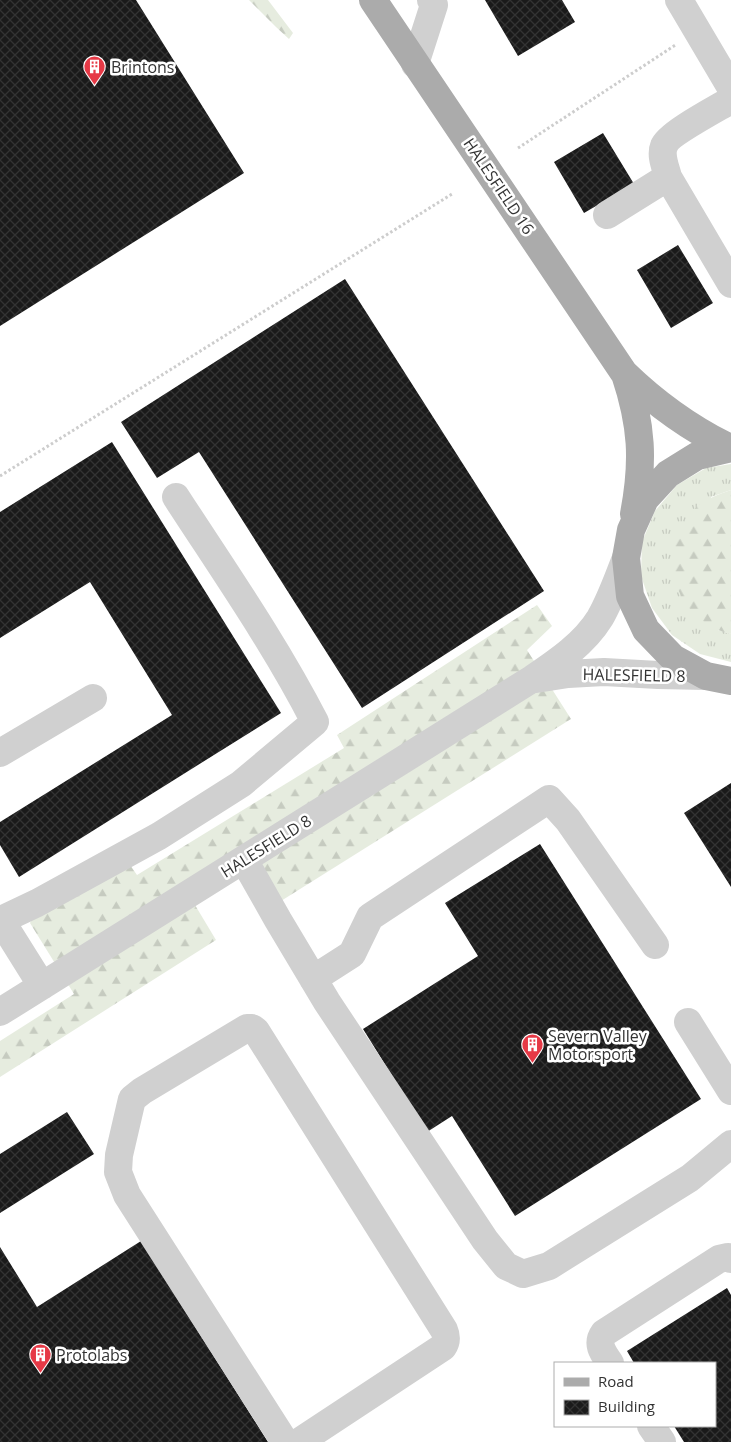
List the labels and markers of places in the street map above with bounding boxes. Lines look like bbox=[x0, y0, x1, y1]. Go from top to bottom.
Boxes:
building icon: Brintons bbox=[83, 55, 107, 86]
place label: Brintons bbox=[111, 56, 175, 78]
place label: Severn Valley Motorsport bbox=[548, 1025, 648, 1065]
building icon: Severn Valley Motorsport bbox=[520, 1033, 544, 1064]
building icon: Protolabs bbox=[28, 1343, 52, 1374]
place label: Protolabs bbox=[56, 1344, 127, 1366]

